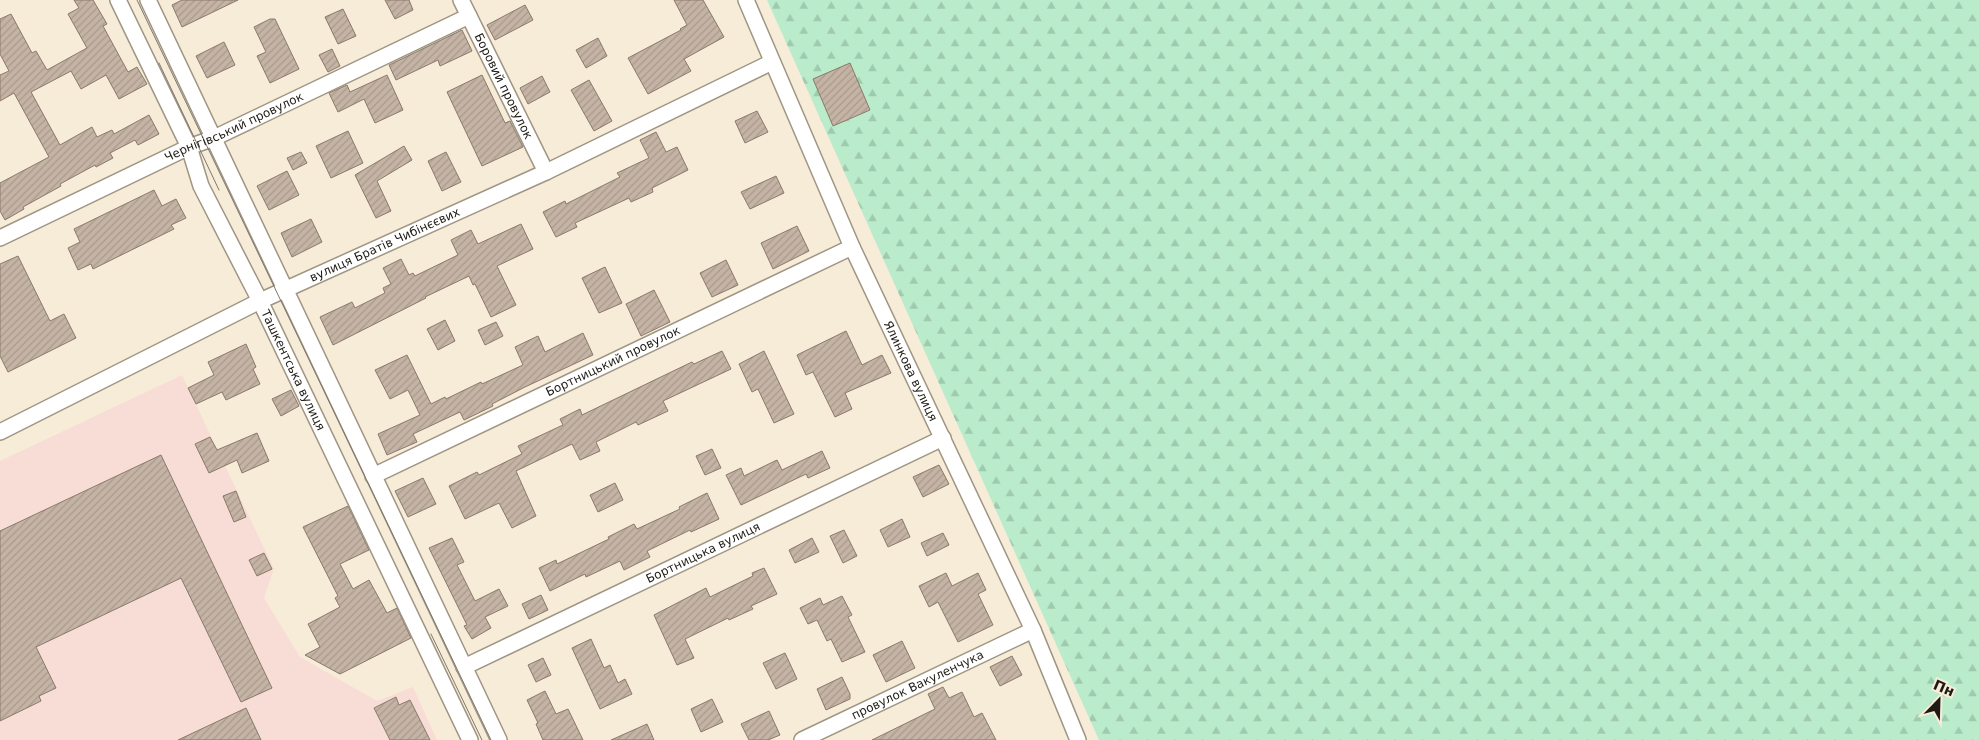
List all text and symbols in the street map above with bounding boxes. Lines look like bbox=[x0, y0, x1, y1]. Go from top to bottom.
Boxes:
street label: Боровий провулок bbox=[471, 31, 536, 141]
street label: Чернігівський провулок bbox=[162, 89, 306, 165]
street label: вулиця Братів Чибінєєвих bbox=[307, 205, 462, 285]
street label: Ташкентська вулиця bbox=[258, 307, 328, 433]
street label: Ялинкова вулиця bbox=[881, 319, 940, 424]
street label: Бортницький провулок bbox=[544, 323, 682, 399]
street label: Бортницька вулиця bbox=[644, 520, 762, 586]
street label: провулок Вакуленчука bbox=[849, 648, 986, 722]
north arrow bbox=[1914, 675, 1964, 725]
text: Пн bbox=[1931, 676, 1957, 700]

